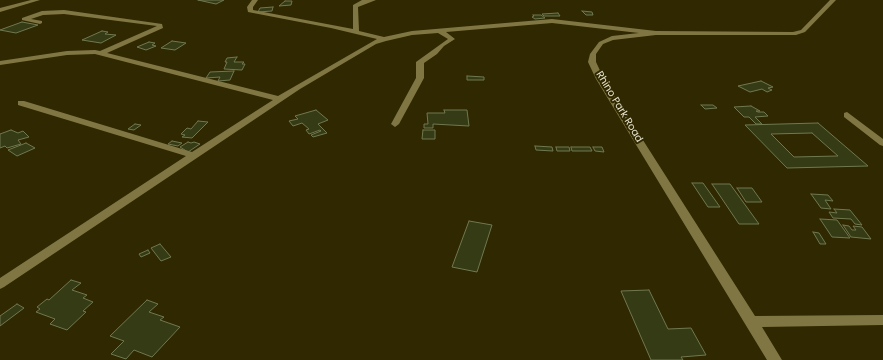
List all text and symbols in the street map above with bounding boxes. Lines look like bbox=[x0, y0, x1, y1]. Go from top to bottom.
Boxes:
street label: Rhino Park Road bbox=[593, 69, 645, 145]

